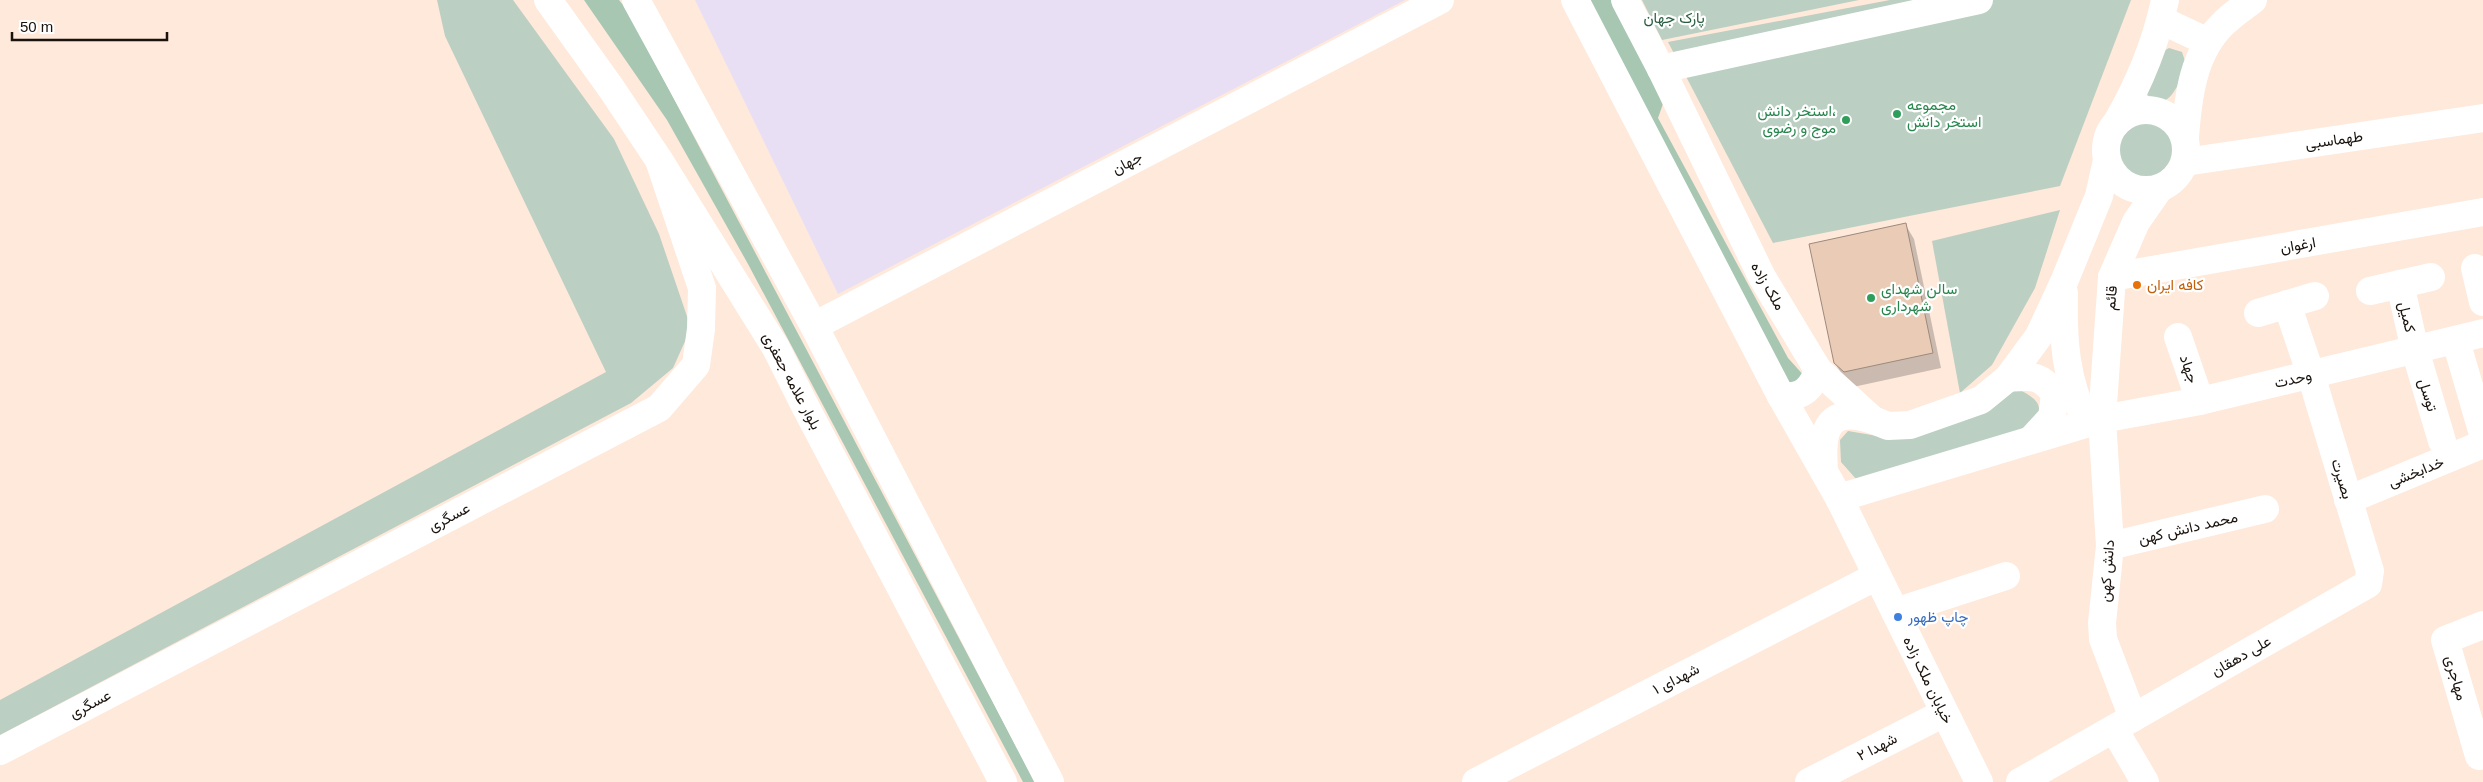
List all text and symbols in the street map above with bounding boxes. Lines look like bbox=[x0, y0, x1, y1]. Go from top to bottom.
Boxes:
park label: پارک جهان bbox=[1643, 9, 1705, 28]
scale bar bbox=[12, 10, 168, 42]
text: 50 m bbox=[20, 18, 53, 35]
place label: مجموعه استخر دانش bbox=[1907, 96, 1981, 132]
place label: استخر دانش، موج و رضوی bbox=[1758, 102, 1836, 139]
marker: مجموعه استخر دانش bbox=[1891, 108, 1903, 120]
marker: استخر دانش، موج و رضوی bbox=[1840, 114, 1852, 126]
street label: طهماسبی bbox=[2304, 127, 2364, 154]
street label: جهان bbox=[1109, 148, 1145, 178]
street label: ارغوان bbox=[2279, 233, 2317, 257]
street label: ملک زاده bbox=[1747, 259, 1789, 313]
place label: کافه ایران bbox=[2147, 276, 2204, 294]
marker: کافه ایران bbox=[2131, 279, 2143, 291]
place label: سالن شهدای شهرداری bbox=[1881, 280, 1958, 316]
street label: قائم bbox=[2101, 285, 2122, 311]
marker: سالن شهدای شهرداری bbox=[1865, 292, 1877, 304]
street label: کمیل bbox=[2395, 300, 2419, 335]
street label: بلوار علامه جعفری bbox=[758, 329, 825, 433]
street label: جهاد bbox=[2176, 353, 2202, 385]
street label: وحدت bbox=[2273, 366, 2313, 392]
street label: توسل bbox=[2415, 377, 2442, 414]
street label: خدابخشی bbox=[2385, 453, 2447, 492]
street label: بصیرت bbox=[2327, 457, 2357, 501]
street label: عسگری bbox=[425, 499, 474, 536]
street label: محمد دانش کهن bbox=[2136, 508, 2240, 549]
street label: دانش کهن bbox=[2096, 539, 2119, 603]
place label: چاپ ظهور bbox=[1907, 608, 1968, 627]
marker: چاپ ظهور bbox=[1892, 611, 1904, 623]
street label: علی دهقان bbox=[2208, 632, 2275, 681]
street label: خیابان ملک زاده bbox=[1899, 633, 1957, 727]
street label: مهاجری bbox=[2440, 653, 2471, 703]
street label: شهدای ۱ bbox=[1650, 660, 1703, 699]
street label: عسگری bbox=[66, 686, 115, 723]
street label: شهدا ۲ bbox=[1854, 729, 1900, 765]

